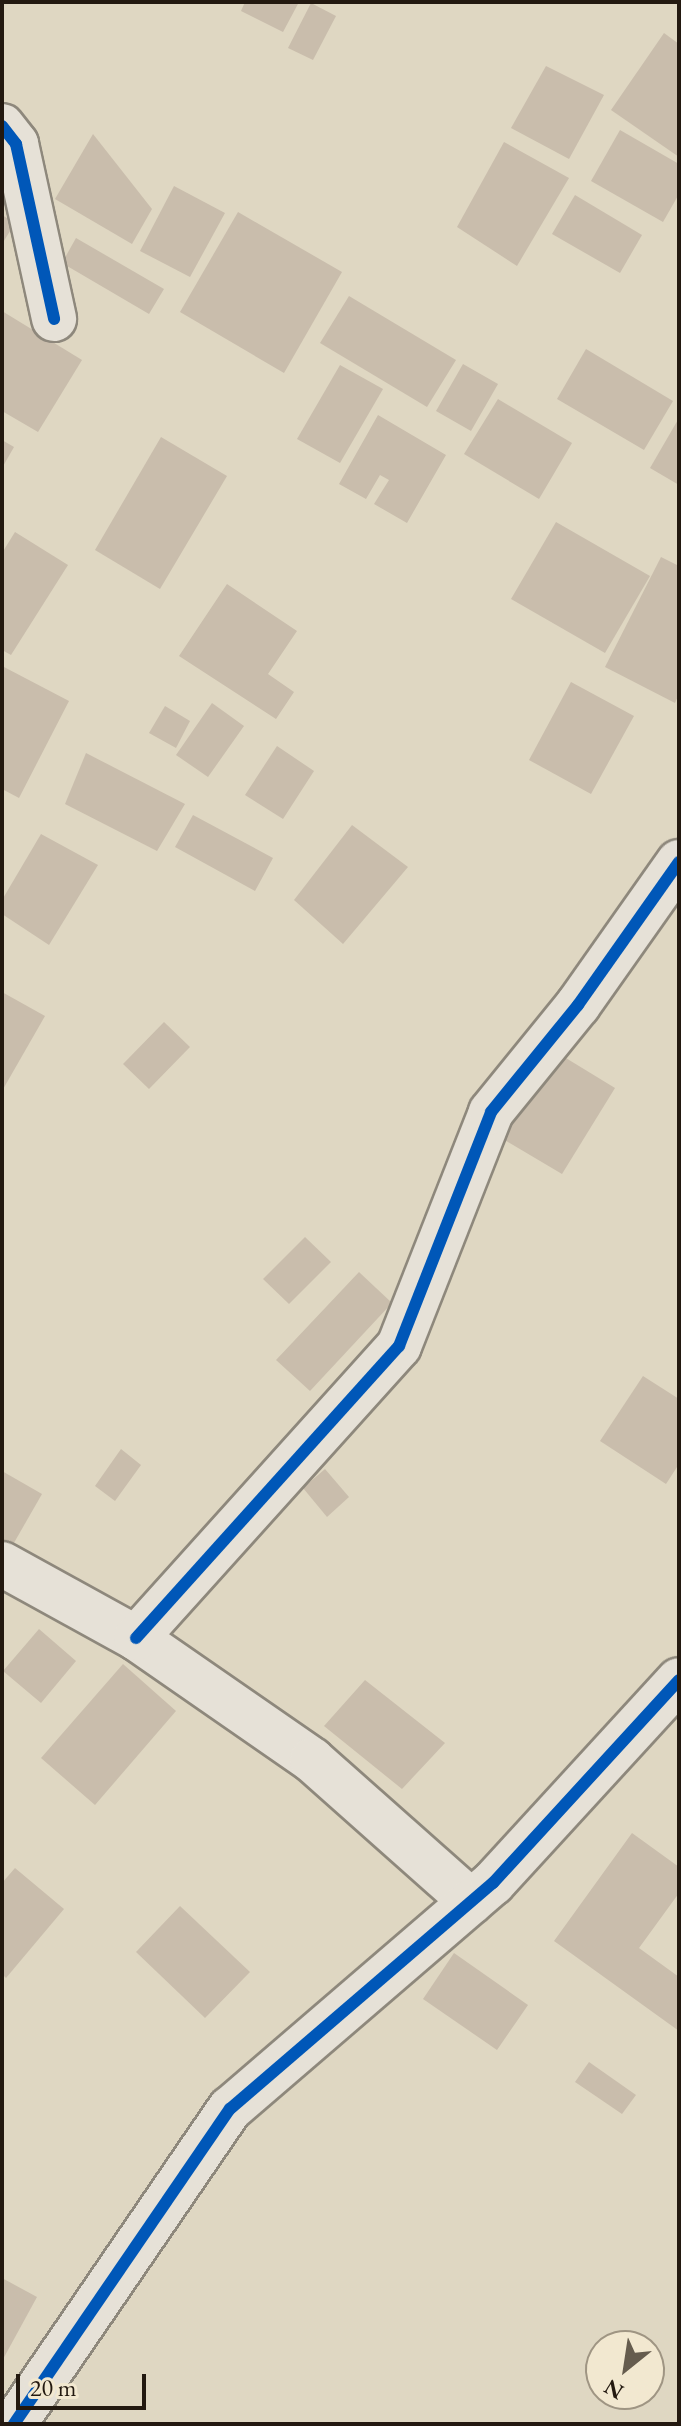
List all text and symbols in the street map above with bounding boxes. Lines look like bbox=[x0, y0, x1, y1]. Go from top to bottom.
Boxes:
north arrow bbox=[585, 2330, 665, 2410]
scale bar bbox=[20, 2358, 150, 2408]
text: 20 m bbox=[30, 2372, 77, 2403]
text: N bbox=[599, 2372, 629, 2406]

